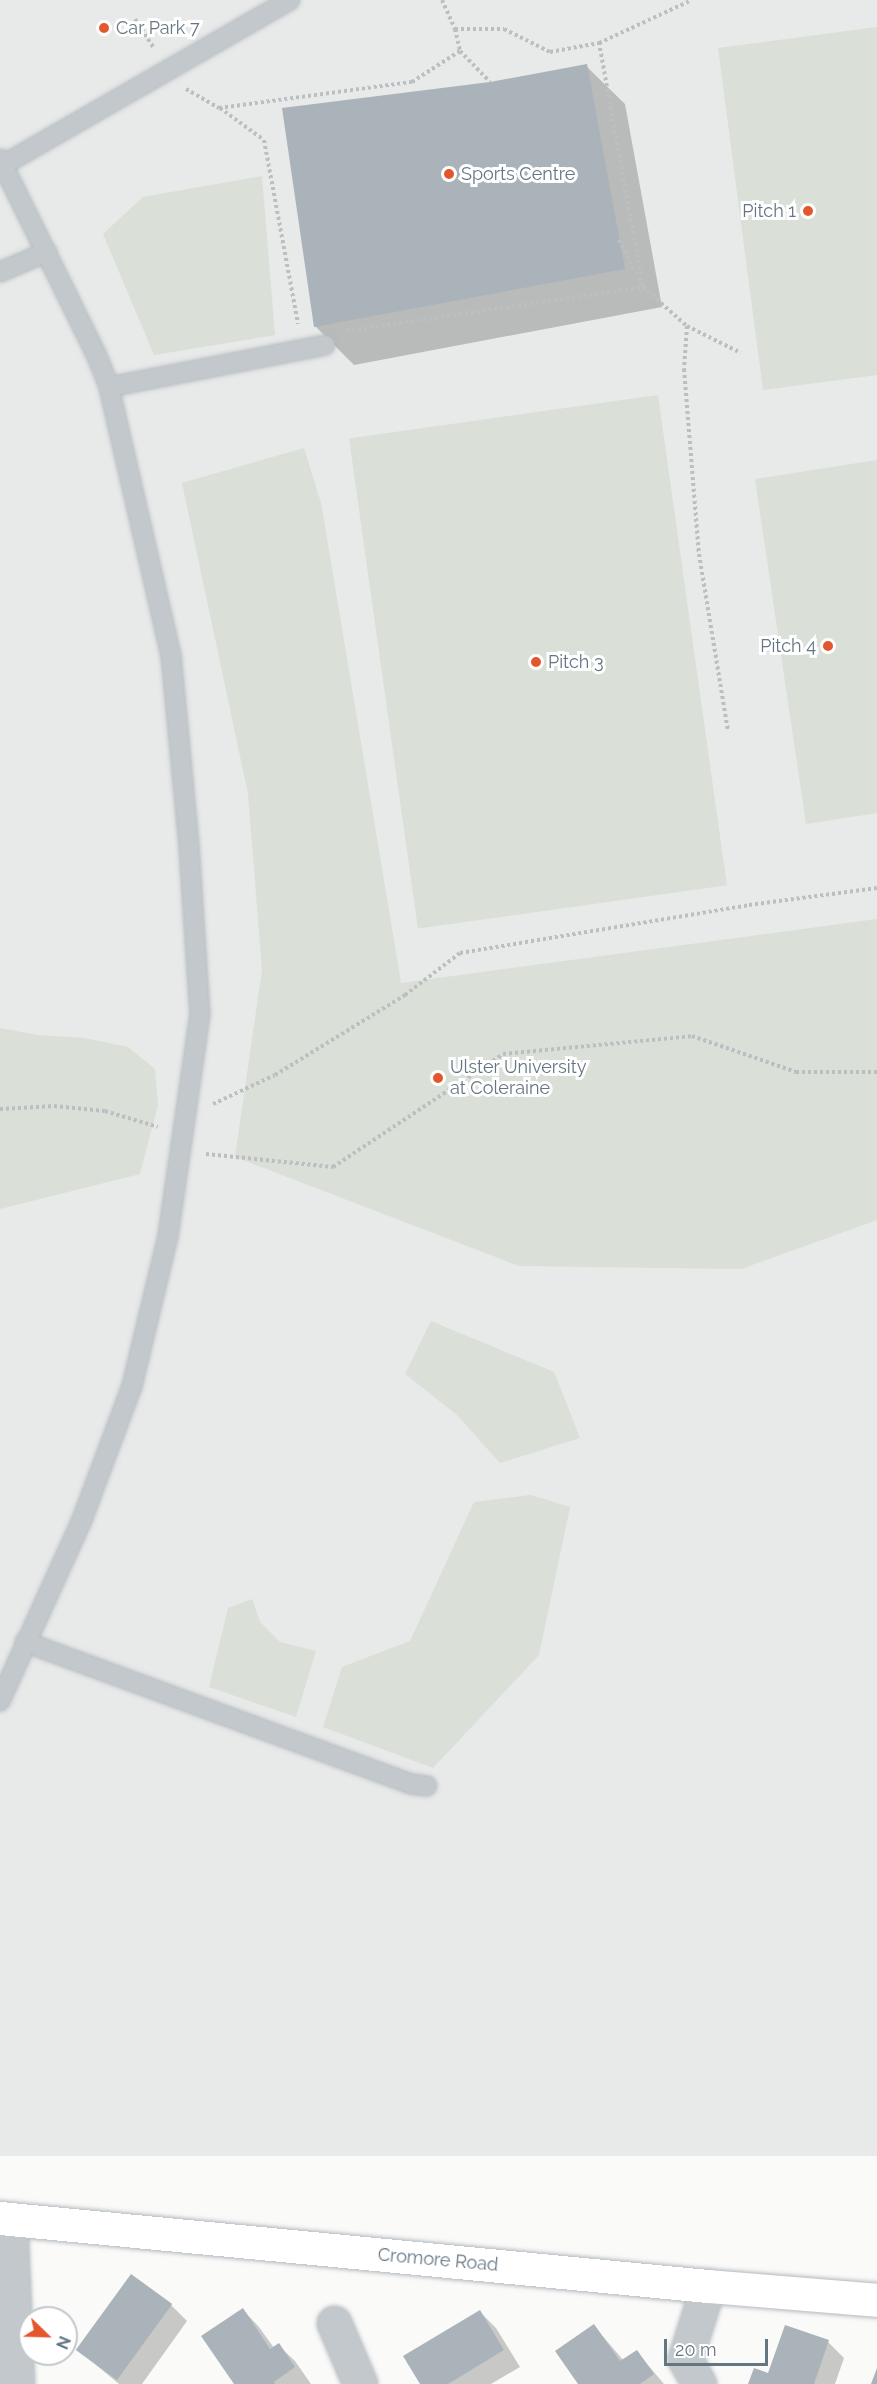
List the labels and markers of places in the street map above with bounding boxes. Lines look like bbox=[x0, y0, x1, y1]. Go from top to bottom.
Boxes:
place label: Car Park 7 bbox=[116, 17, 200, 39]
marker: Car Park 7 bbox=[97, 21, 111, 35]
place label: Sports Centre bbox=[461, 163, 575, 185]
marker: Sports Centre bbox=[442, 167, 456, 181]
place label: Pitch 1 bbox=[742, 200, 796, 222]
marker: Pitch 1 bbox=[801, 204, 815, 218]
place label: Pitch 4 bbox=[760, 635, 816, 657]
marker: Pitch 4 bbox=[821, 639, 835, 653]
place label: Pitch 3 bbox=[548, 651, 604, 673]
marker: Pitch 3 bbox=[529, 655, 543, 669]
place label: Ulster University at Coleraine bbox=[450, 1057, 587, 1100]
marker: Ulster University at Coleraine bbox=[431, 1071, 445, 1085]

